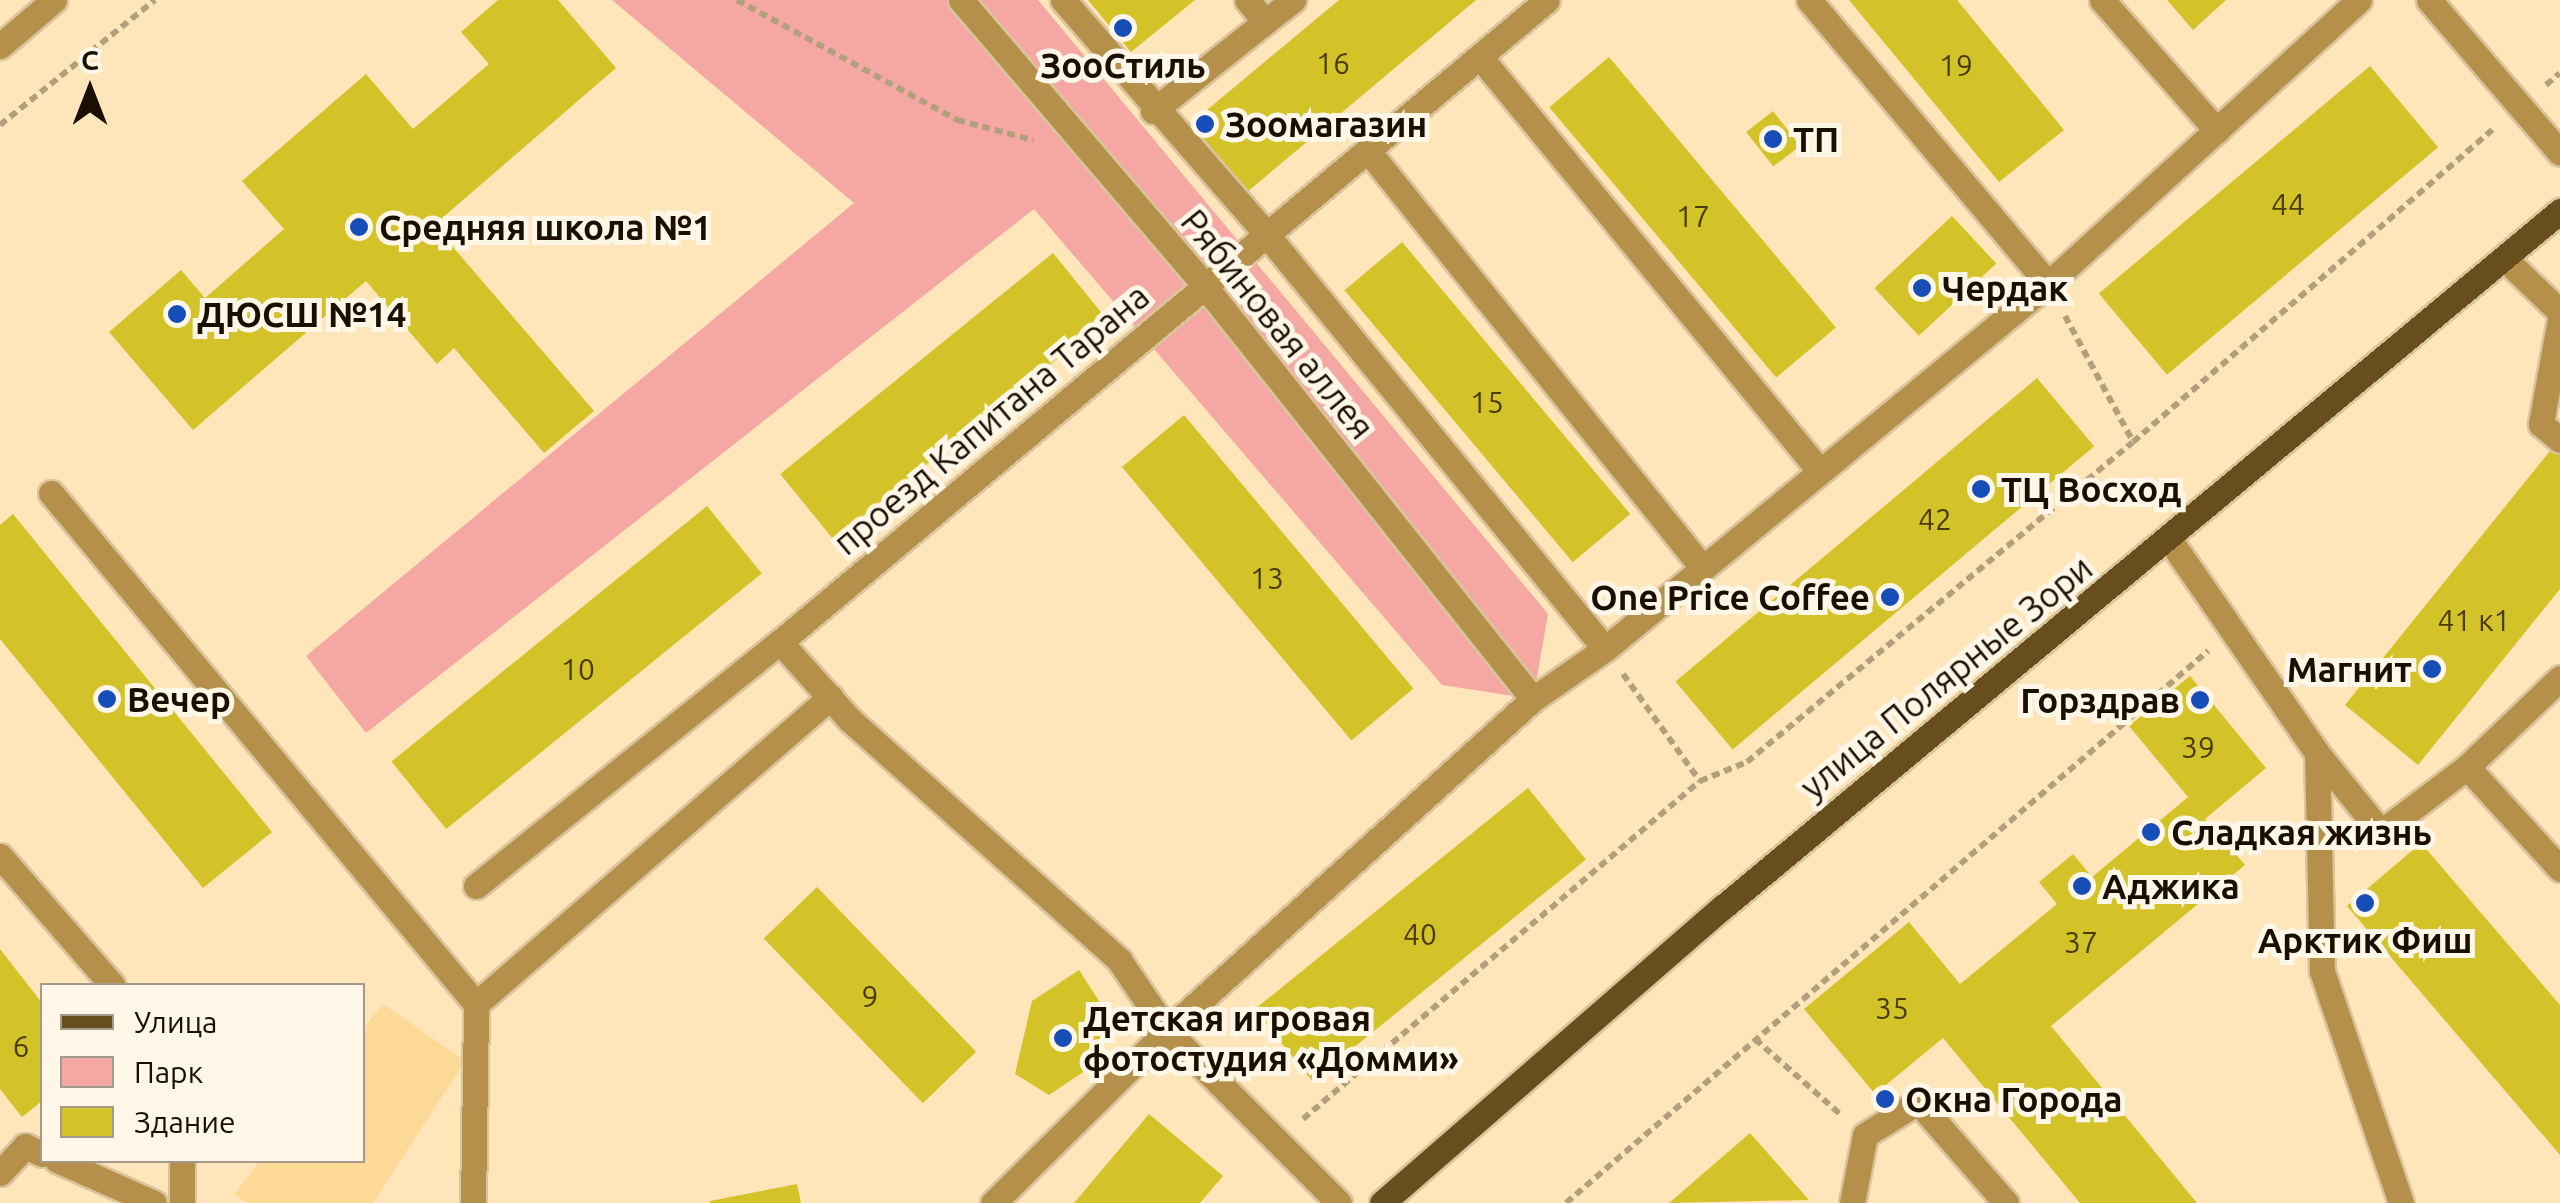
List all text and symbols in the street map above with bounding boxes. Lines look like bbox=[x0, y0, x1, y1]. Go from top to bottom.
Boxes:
marker: ЗооСтиль bbox=[1112, 17, 1134, 39]
north arrow bbox=[40, 40, 140, 140]
text: С bbox=[81, 44, 99, 75]
place label: ЗооСтиль bbox=[1040, 44, 1206, 86]
house number: 16 bbox=[1316, 45, 1350, 81]
house number: 19 bbox=[1939, 47, 1973, 83]
place label: Зоомагазин bbox=[1225, 103, 1427, 145]
marker: Зоомагазин bbox=[1194, 113, 1216, 135]
place label: ТП bbox=[1793, 118, 1839, 160]
marker: ТП bbox=[1762, 128, 1784, 150]
house number: 44 bbox=[2271, 186, 2305, 222]
house number: 17 bbox=[1676, 198, 1710, 234]
street label: Рябиновая аллея bbox=[1173, 201, 1383, 447]
place label: Средняя школа №1 bbox=[379, 206, 712, 248]
marker: Средняя школа №1 bbox=[348, 216, 370, 238]
place label: Чердак bbox=[1942, 267, 2068, 309]
street label: проезд Капитана Тарана bbox=[825, 275, 1157, 563]
marker: Чердак bbox=[1911, 277, 1933, 299]
place label: ДЮСШ №14 bbox=[197, 293, 406, 335]
marker: ДЮСШ №14 bbox=[166, 303, 188, 325]
house number: 15 bbox=[1470, 384, 1504, 420]
place label: ТЦ Восход bbox=[2001, 468, 2181, 510]
marker: ТЦ Восход bbox=[1970, 478, 1992, 500]
house number: 42 bbox=[1918, 501, 1952, 537]
street label: улица Полярные Зори bbox=[1792, 546, 2100, 808]
house number: 13 bbox=[1250, 560, 1284, 596]
place label: One Price Coffee bbox=[1590, 576, 1870, 618]
marker: One Price Coffee bbox=[1879, 586, 1901, 608]
house number: 41 к1 bbox=[2437, 602, 2511, 638]
place label: Магнит bbox=[2287, 648, 2412, 690]
house number: 10 bbox=[561, 651, 595, 687]
marker: Магнит bbox=[2421, 658, 2443, 680]
place label: Вечер bbox=[127, 678, 231, 720]
place label: Горздрав bbox=[2020, 679, 2180, 721]
marker: Вечер bbox=[96, 688, 118, 710]
marker: Горздрав bbox=[2189, 689, 2211, 711]
house number: 39 bbox=[2181, 729, 2215, 765]
place label: Сладкая жизнь bbox=[2171, 811, 2432, 853]
marker: Сладкая жизнь bbox=[2140, 821, 2162, 843]
place label: Аджика bbox=[2102, 865, 2240, 907]
marker: Аджика bbox=[2071, 875, 2093, 897]
marker: Арктик Фиш bbox=[2354, 892, 2376, 914]
house number: 40 bbox=[1403, 916, 1437, 952]
place label: Арктик Фиш bbox=[2258, 919, 2472, 961]
house number: 37 bbox=[2064, 924, 2098, 960]
house number: 9 bbox=[862, 978, 878, 1014]
legend bbox=[40, 983, 365, 1163]
house number: 35 bbox=[1875, 990, 1909, 1026]
place label: Детская игровая фотостудия «Домми» bbox=[1083, 997, 1459, 1079]
text: Улица bbox=[134, 1005, 218, 1039]
marker: Детская игровая фотостудия «Домми» bbox=[1052, 1027, 1074, 1049]
house number: 6 bbox=[13, 1028, 29, 1064]
text: Парк bbox=[134, 1055, 203, 1089]
place label: Окна Города bbox=[1905, 1078, 2123, 1120]
marker: Окна Города bbox=[1874, 1088, 1896, 1110]
text: Здание bbox=[134, 1105, 236, 1139]

